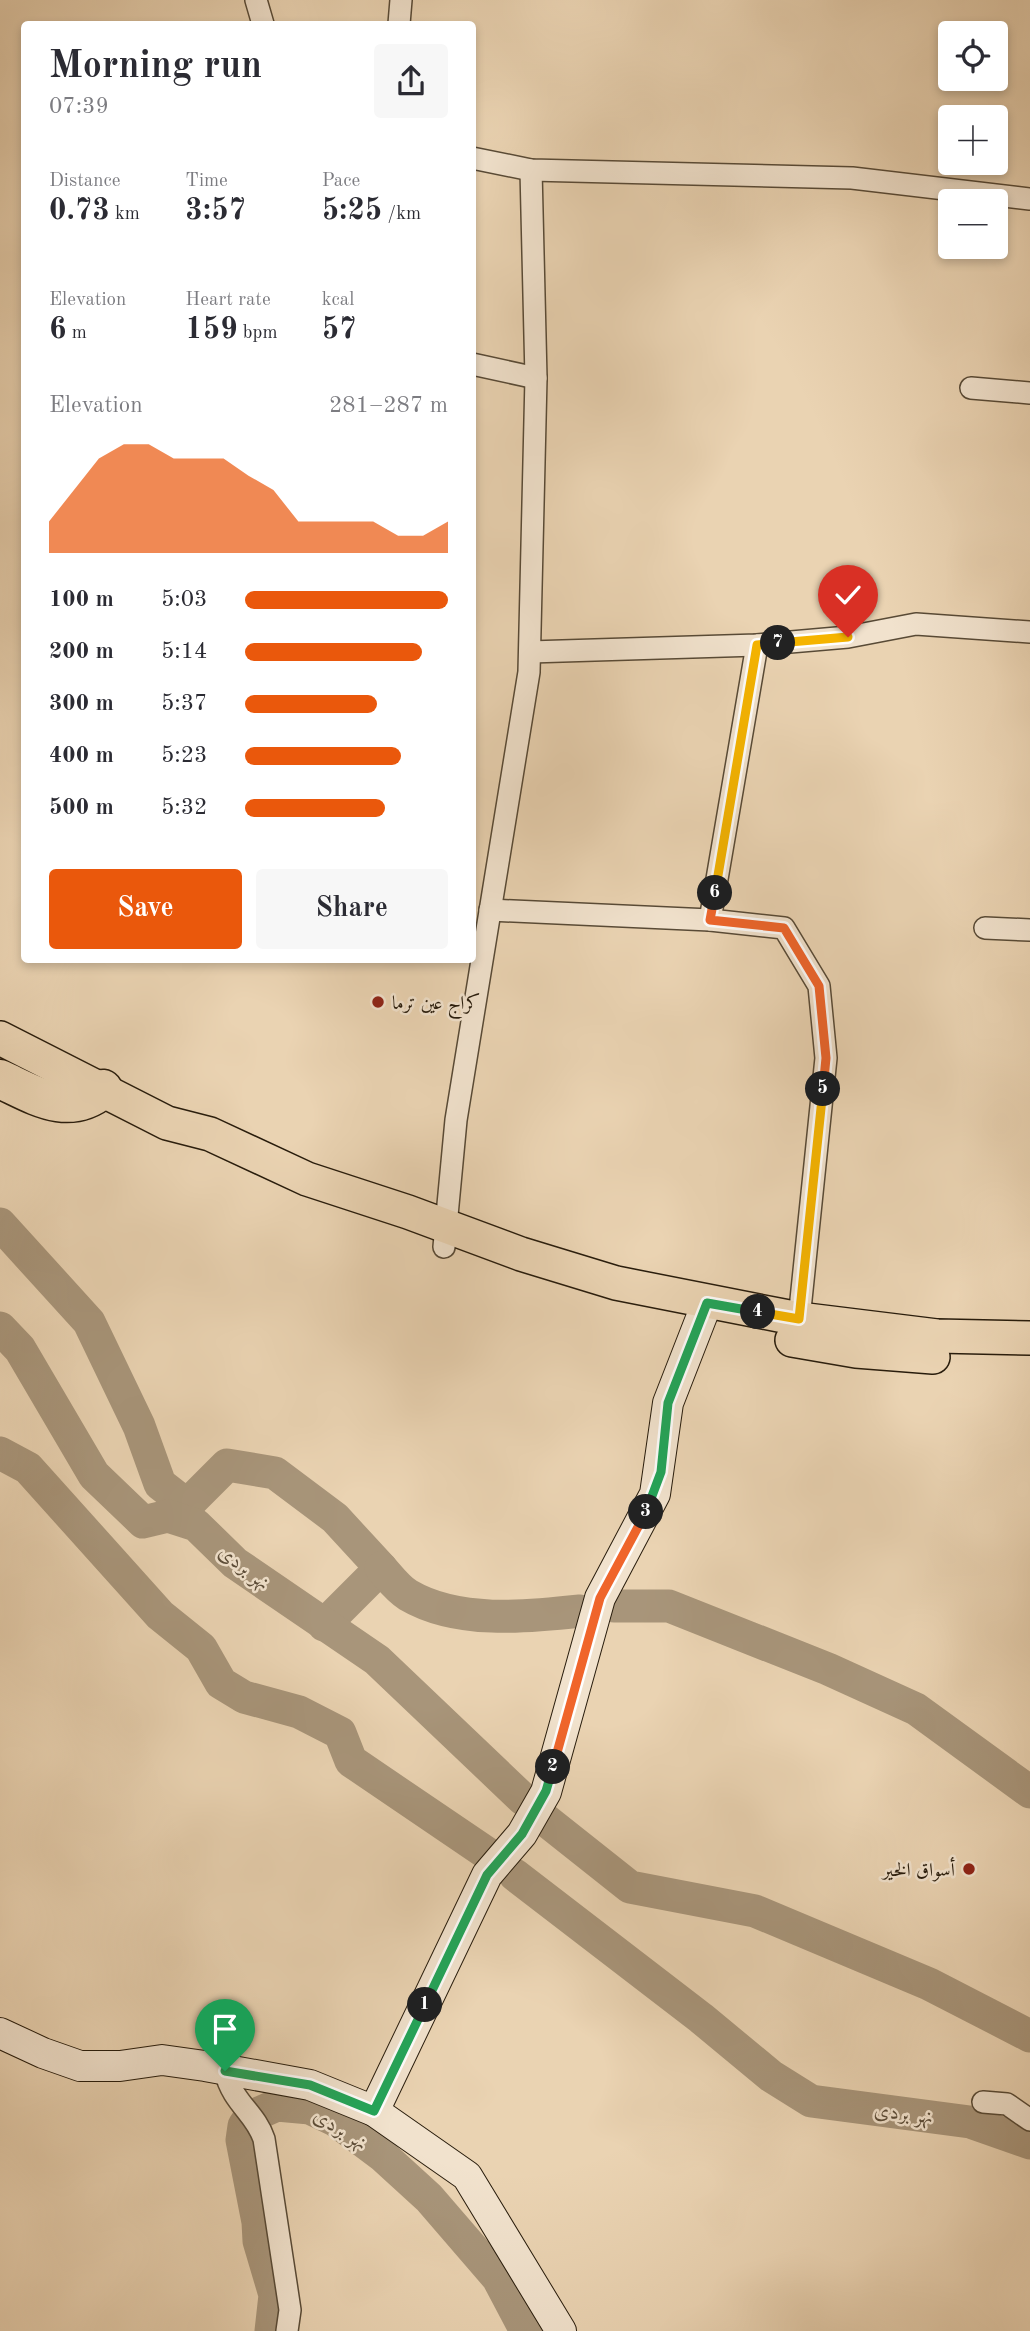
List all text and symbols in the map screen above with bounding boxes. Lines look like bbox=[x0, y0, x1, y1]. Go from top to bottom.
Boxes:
map controls bbox=[938, 21, 1008, 259]
button: locate bbox=[938, 21, 1008, 91]
button: share bbox=[374, 44, 448, 118]
text: Morning run bbox=[49, 48, 262, 86]
text: 07:39 bbox=[49, 95, 109, 118]
button: + bbox=[938, 105, 1008, 175]
text: Distance bbox=[49, 172, 121, 191]
text: Time bbox=[185, 172, 228, 191]
text: Pace bbox=[322, 172, 360, 191]
button: − bbox=[938, 189, 1008, 259]
text: 0.73 bbox=[49, 196, 110, 226]
text: 3:57 bbox=[185, 196, 246, 226]
text: 5:25 bbox=[322, 196, 382, 226]
text: km bbox=[110, 205, 140, 224]
text: /km bbox=[382, 205, 421, 224]
text: Elevation bbox=[49, 291, 126, 310]
text: Heart rate bbox=[185, 291, 271, 310]
text: kcal bbox=[322, 291, 354, 310]
text: 6 bbox=[49, 315, 66, 345]
text: 159 bbox=[185, 315, 238, 345]
text: 57 bbox=[322, 315, 356, 345]
text: m bbox=[66, 324, 87, 343]
text: bpm bbox=[238, 324, 278, 343]
text: Elevation bbox=[49, 394, 143, 417]
text: 281–287 m bbox=[329, 394, 448, 417]
pin bbox=[818, 565, 878, 637]
icon: check bbox=[829, 576, 867, 614]
text: 100 m bbox=[49, 588, 114, 611]
text: 5:03 bbox=[161, 588, 207, 611]
pin: 7 bbox=[760, 626, 796, 660]
text: 7 bbox=[772, 633, 783, 652]
text: 200 m bbox=[49, 640, 114, 663]
text: 5:14 bbox=[161, 640, 207, 663]
text: 300 m bbox=[49, 692, 114, 715]
text: 5:37 bbox=[161, 692, 207, 715]
text: 400 m bbox=[49, 744, 114, 767]
text: 5:23 bbox=[161, 744, 207, 767]
text: 500 m bbox=[49, 796, 114, 819]
text: 5:32 bbox=[161, 796, 207, 819]
button: Save bbox=[49, 869, 242, 949]
button: Share bbox=[256, 869, 448, 949]
pin: 6 bbox=[698, 876, 732, 910]
text: 6 bbox=[709, 883, 720, 902]
place label: كراج عين ترما bbox=[392, 993, 481, 1020]
marker: كراج عين ترما bbox=[370, 994, 386, 1010]
pin: 5 bbox=[806, 1072, 840, 1106]
text: 5 bbox=[817, 1079, 828, 1098]
pin: 4 bbox=[740, 1294, 776, 1330]
text: 4 bbox=[752, 1302, 763, 1321]
pin: 3 bbox=[628, 1494, 664, 1530]
text: 3 bbox=[640, 1502, 651, 1521]
water label: نهر بردى bbox=[213, 1542, 274, 1596]
pin: 2 bbox=[536, 1750, 570, 1784]
text: 2 bbox=[547, 1757, 558, 1776]
place label: أسواق الخير bbox=[880, 1857, 956, 1882]
marker: أسواق الخير bbox=[961, 1861, 977, 1877]
pin: 1 bbox=[408, 1988, 442, 2022]
text: 1 bbox=[419, 1995, 430, 2014]
pin bbox=[195, 1999, 255, 2071]
icon: arrive bbox=[206, 2010, 244, 2048]
water label: نهر بردى bbox=[873, 2100, 935, 2131]
water label: نهر بردى bbox=[308, 2106, 371, 2157]

